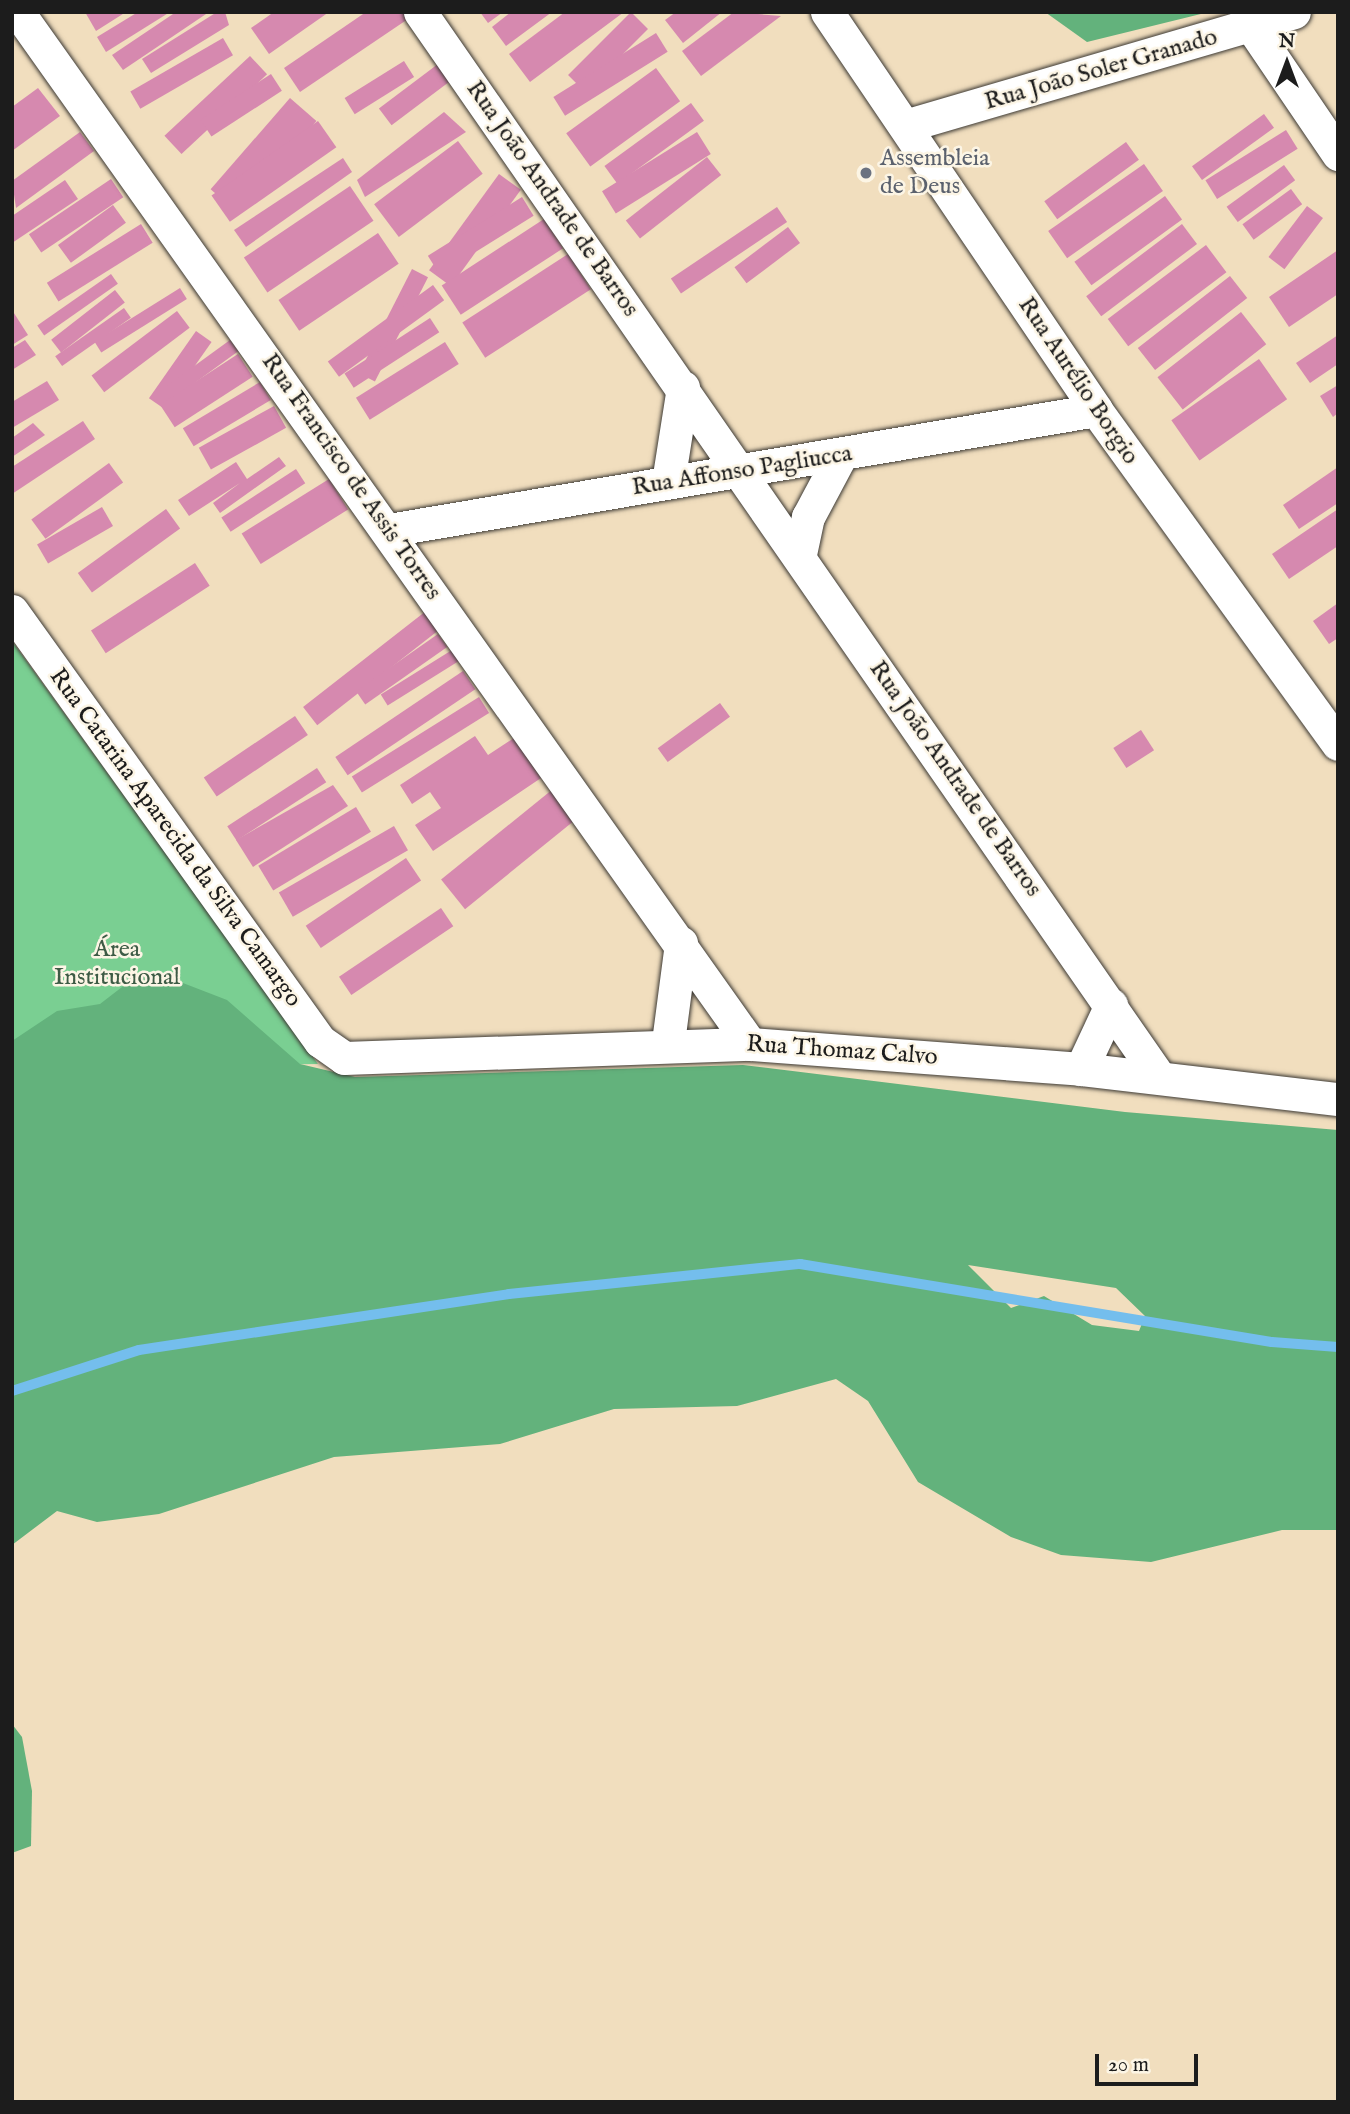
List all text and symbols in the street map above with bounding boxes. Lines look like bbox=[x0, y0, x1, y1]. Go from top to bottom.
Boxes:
street label: Rua João Soler Granado bbox=[981, 23, 1221, 117]
north arrow bbox=[1252, 28, 1322, 98]
text: N bbox=[1279, 30, 1295, 54]
street label: Rua João Andrade de Barros bbox=[460, 76, 644, 322]
place label: Assembleia de Deus bbox=[880, 145, 990, 201]
marker: Assembleia de Deus bbox=[858, 165, 874, 181]
street label: Rua Aurélio Borgio bbox=[1011, 292, 1145, 470]
street label: Rua Francisco de Assis Torres bbox=[255, 348, 447, 606]
street label: Rua Affonso Pagliucca bbox=[630, 439, 854, 503]
street label: Rua João Andrade de Barros bbox=[863, 656, 1047, 902]
street label: Rua Catarina Aparecida da Silva Camargo bbox=[43, 663, 307, 1013]
park label: Área Institucional bbox=[54, 936, 180, 992]
street label: Rua Thomaz Calvo bbox=[745, 1030, 939, 1072]
scale bar bbox=[1098, 2040, 1201, 2084]
text: 20 m bbox=[1108, 2052, 1149, 2079]

